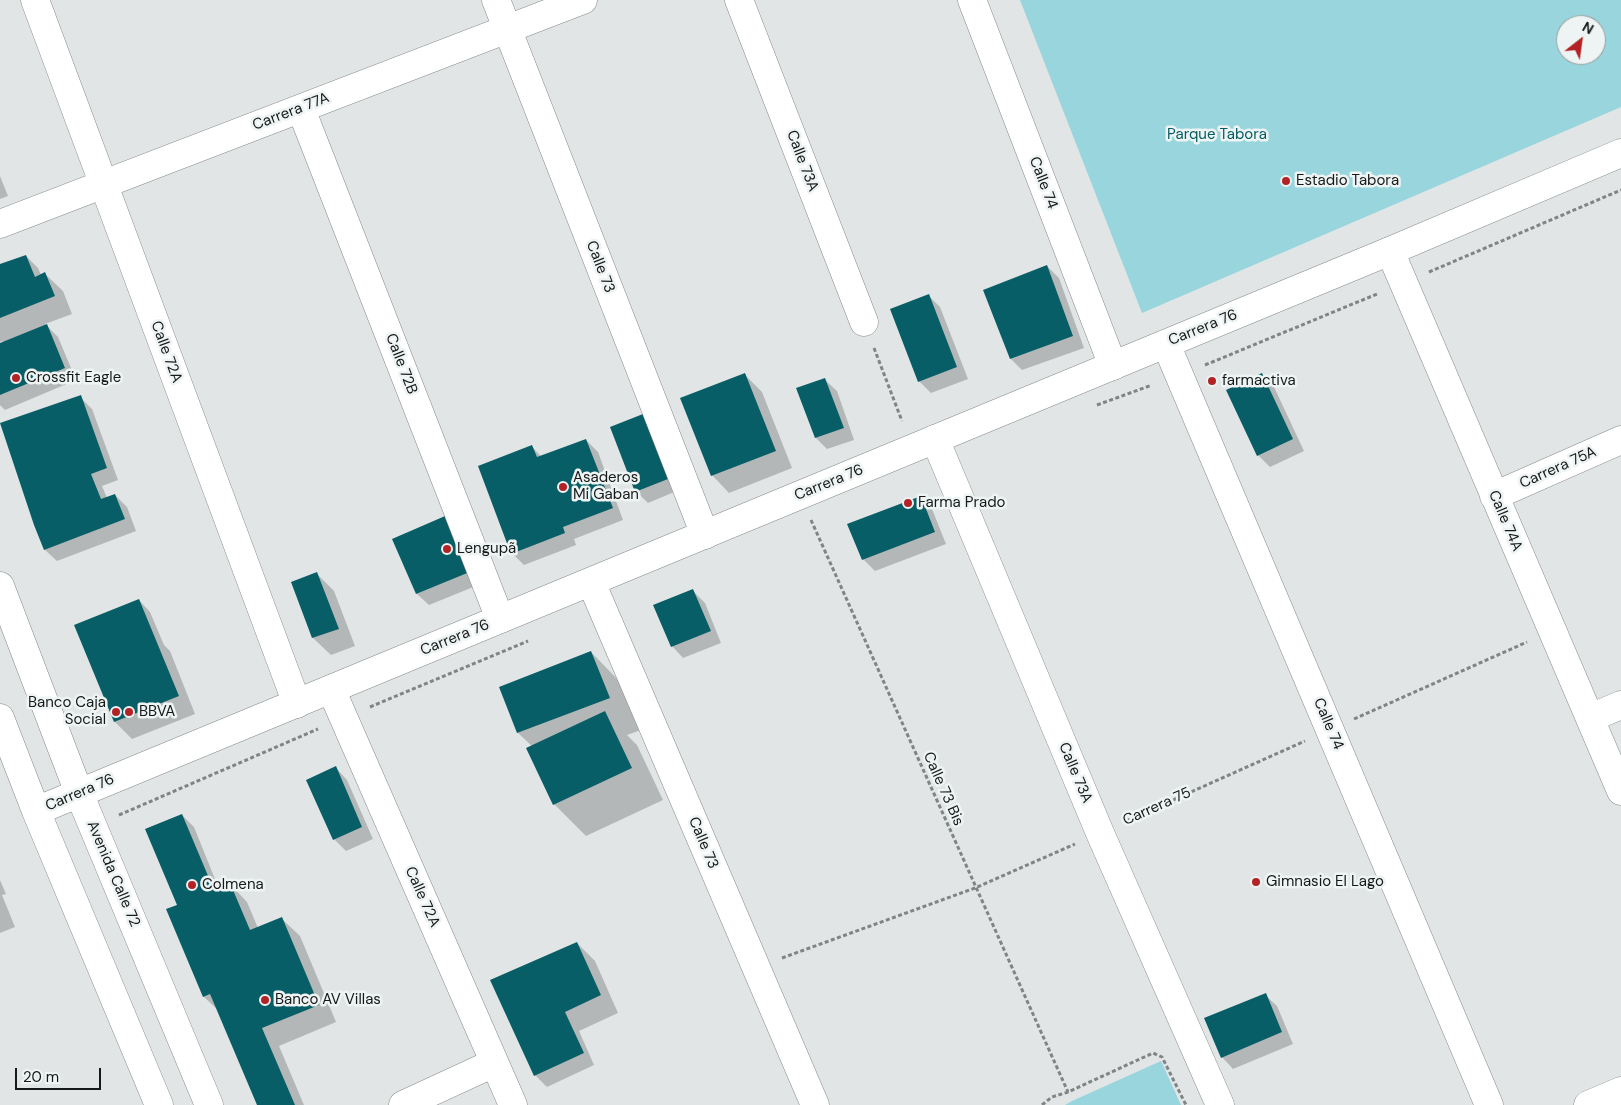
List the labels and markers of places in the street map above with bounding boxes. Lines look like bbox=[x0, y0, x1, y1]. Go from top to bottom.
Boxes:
place label: Estadio Tabora bbox=[1296, 172, 1399, 190]
marker: Estadio Tabora bbox=[1280, 175, 1292, 187]
place label: Crossfit Eagle bbox=[26, 369, 121, 387]
marker: Crossfit Eagle bbox=[10, 372, 22, 384]
place label: farmactiva bbox=[1222, 372, 1296, 390]
marker: farmactiva bbox=[1206, 375, 1218, 387]
place label: Asaderos Mi Gaban bbox=[573, 469, 639, 504]
marker: Asaderos Mi Gaban bbox=[557, 481, 569, 493]
place label: Farma Prado bbox=[918, 494, 1005, 512]
marker: Farma Prado bbox=[902, 497, 914, 509]
place label: Lengupã bbox=[457, 540, 516, 558]
marker: Lengupã bbox=[441, 543, 453, 555]
place label: Banco Caja Social bbox=[28, 694, 106, 729]
place label: BBVA bbox=[139, 703, 175, 721]
marker: Banco Caja Social bbox=[110, 706, 122, 718]
marker: BBVA bbox=[123, 706, 135, 718]
place label: Gimnasio El Lago bbox=[1266, 873, 1384, 891]
place label: Colmena bbox=[202, 876, 264, 894]
marker: Gimnasio El Lago bbox=[1250, 876, 1262, 888]
marker: Colmena bbox=[186, 879, 198, 891]
place label: Banco AV Villas bbox=[275, 991, 381, 1009]
marker: Banco AV Villas bbox=[259, 994, 271, 1006]

